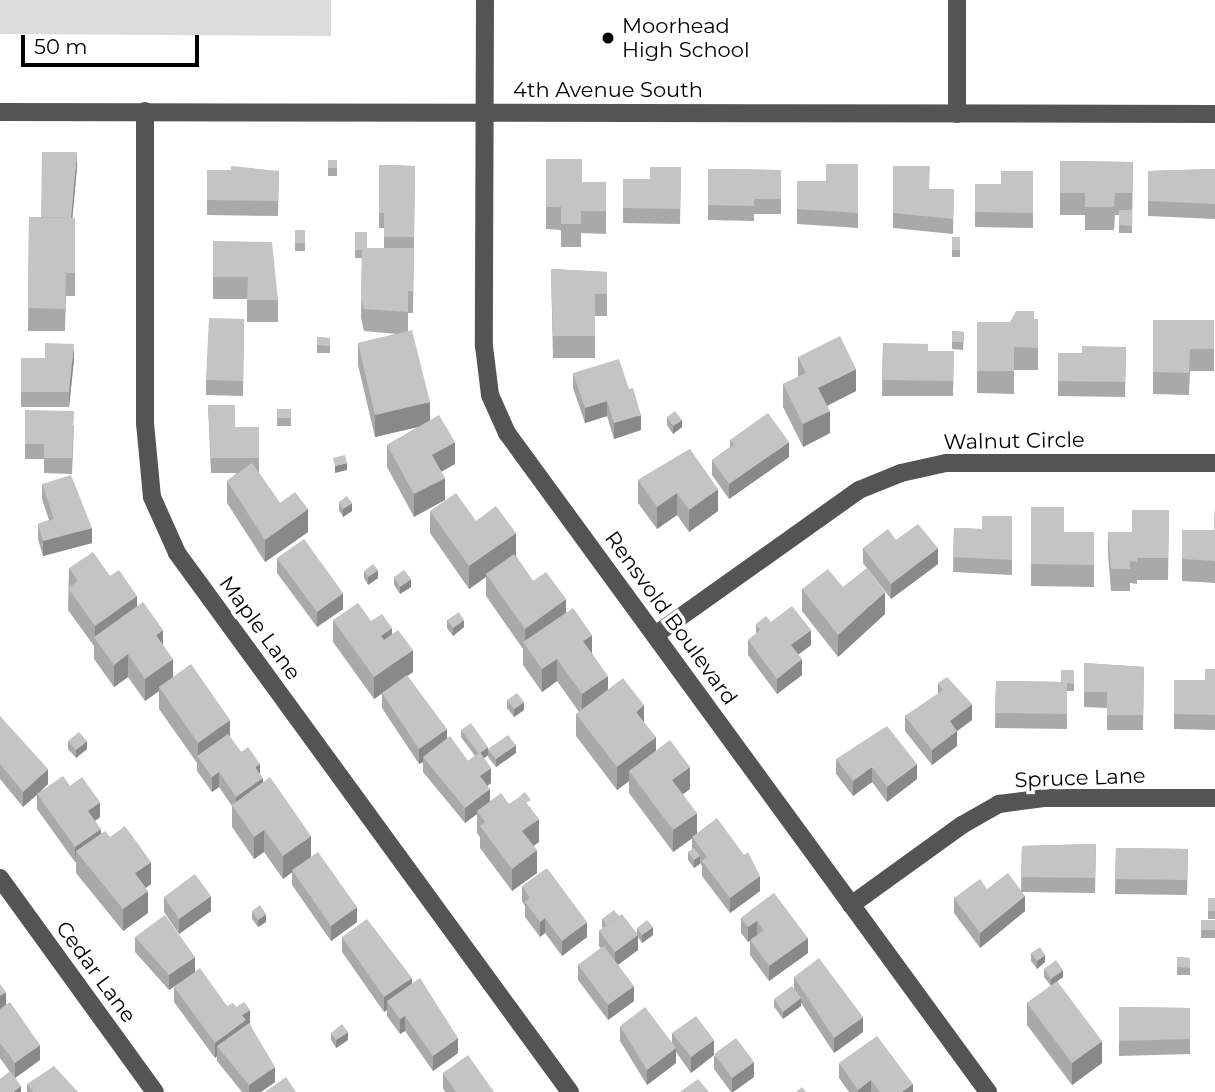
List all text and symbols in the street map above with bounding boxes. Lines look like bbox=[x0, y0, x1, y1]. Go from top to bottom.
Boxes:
place label: Moorhead High School bbox=[622, 13, 750, 63]
scale bar bbox=[24, 21, 203, 65]
marker: Moorhead High School bbox=[600, 30, 616, 46]
text: 50 m bbox=[34, 34, 88, 59]
street label: 4th Avenue South bbox=[513, 77, 703, 103]
street label: Walnut Circle bbox=[943, 427, 1085, 455]
street label: Rensvold Boulevard bbox=[599, 526, 743, 710]
street label: Maple Lane bbox=[214, 571, 306, 685]
street label: Spruce Lane bbox=[1014, 763, 1146, 793]
street label: Cedar Lane bbox=[51, 916, 141, 1028]

